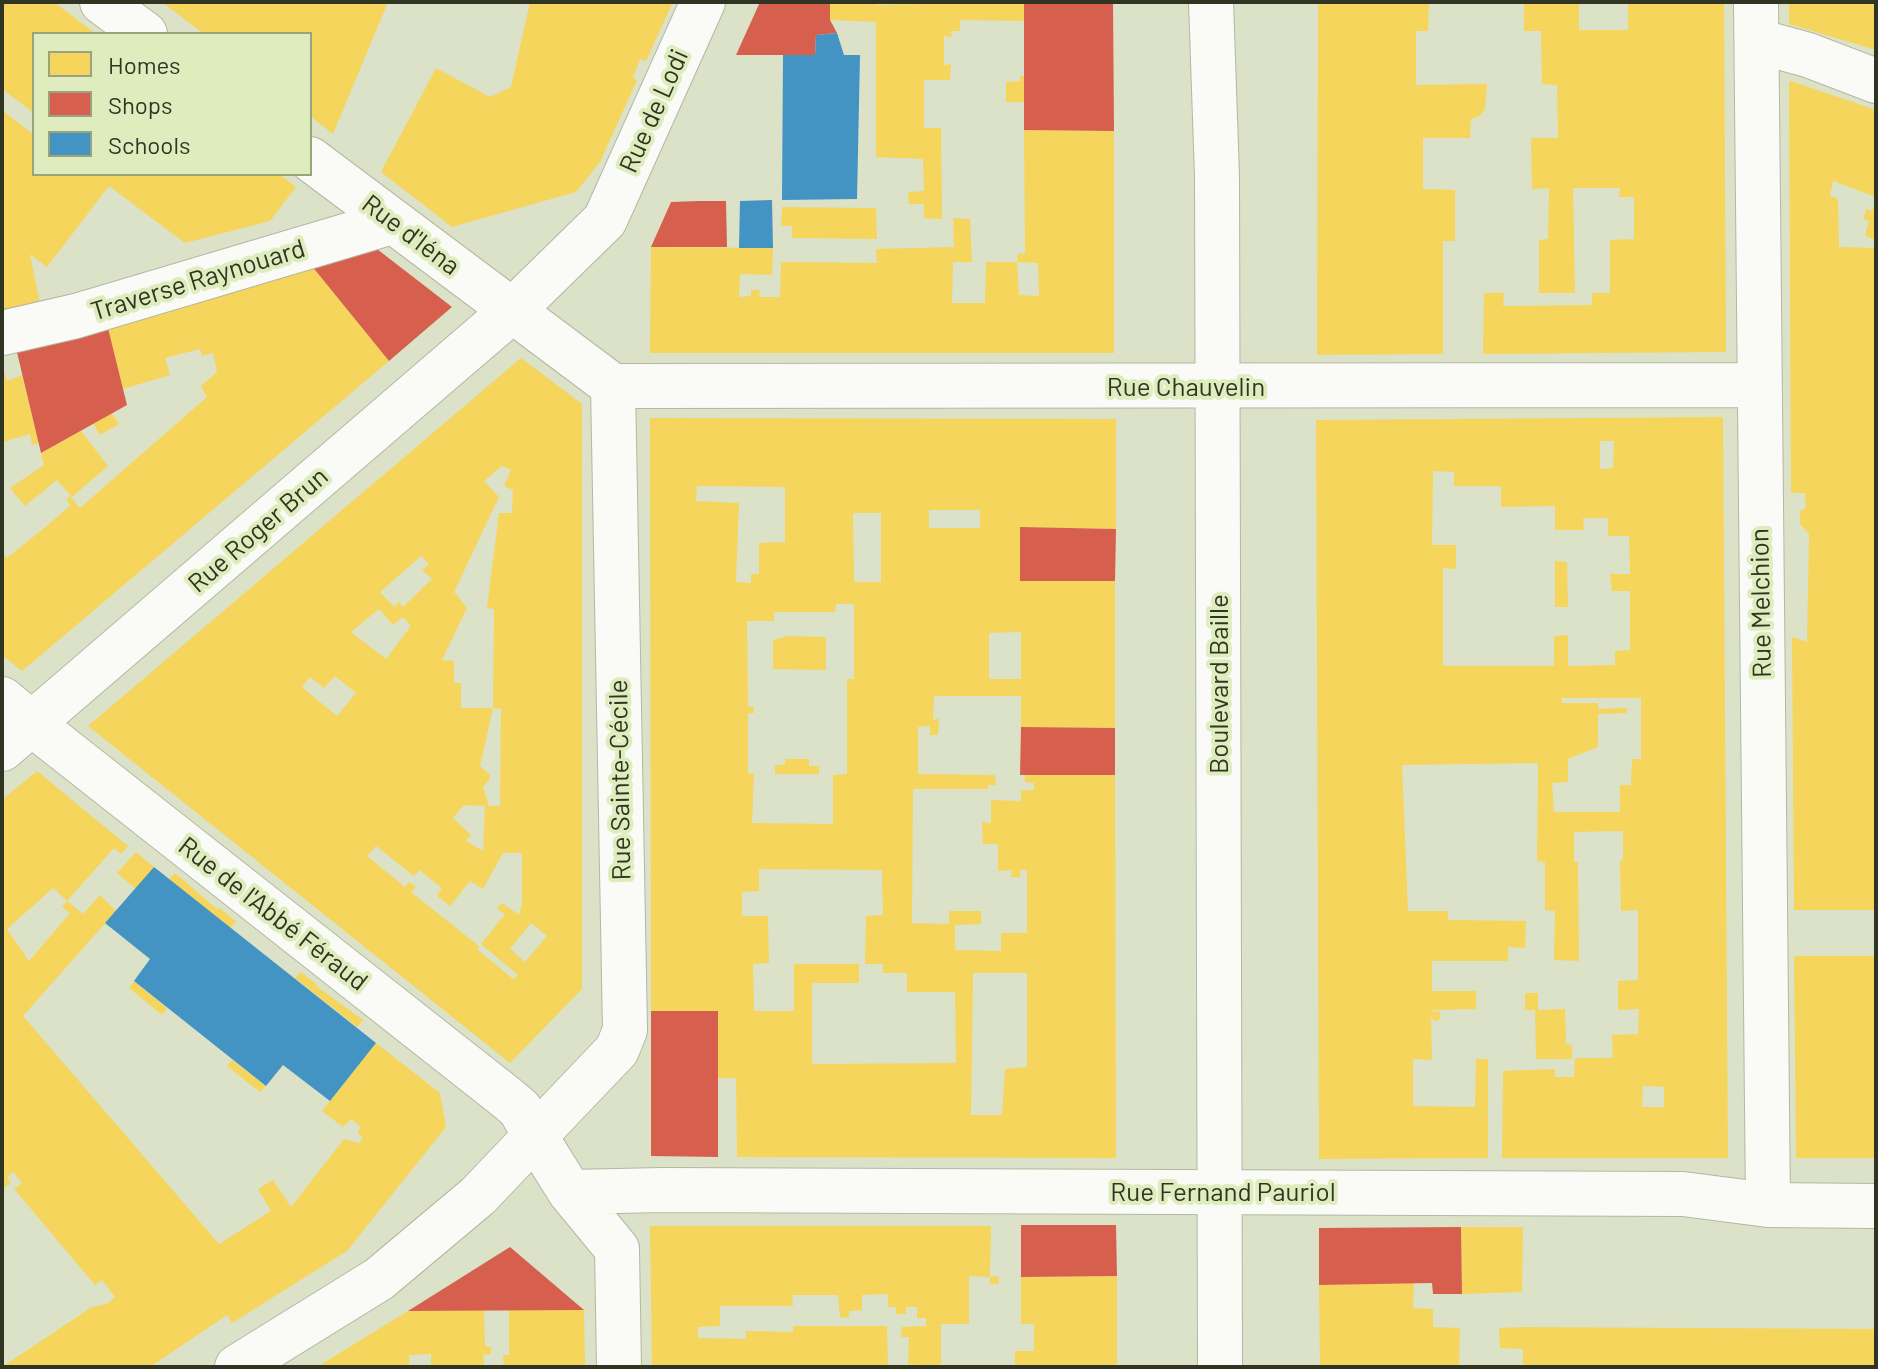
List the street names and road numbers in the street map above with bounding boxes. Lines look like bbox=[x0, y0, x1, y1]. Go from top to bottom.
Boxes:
street label: Rue de Lodi bbox=[613, 44, 695, 178]
street label: Rue d'Iéna bbox=[356, 188, 466, 282]
street label: Traverse Raynouard bbox=[87, 233, 309, 327]
street label: Rue Chauvelin bbox=[1107, 371, 1265, 403]
street label: Rue Roger Brun bbox=[182, 461, 334, 599]
street label: Rue Melchion bbox=[1744, 528, 1778, 678]
street label: Boulevard Baille bbox=[1203, 594, 1235, 774]
street label: Rue Sainte-Cécile bbox=[603, 679, 637, 881]
street label: Rue de l'Abbé Féraud bbox=[172, 830, 374, 998]
street label: Rue Fernand Pauriol bbox=[1110, 1176, 1336, 1208]

